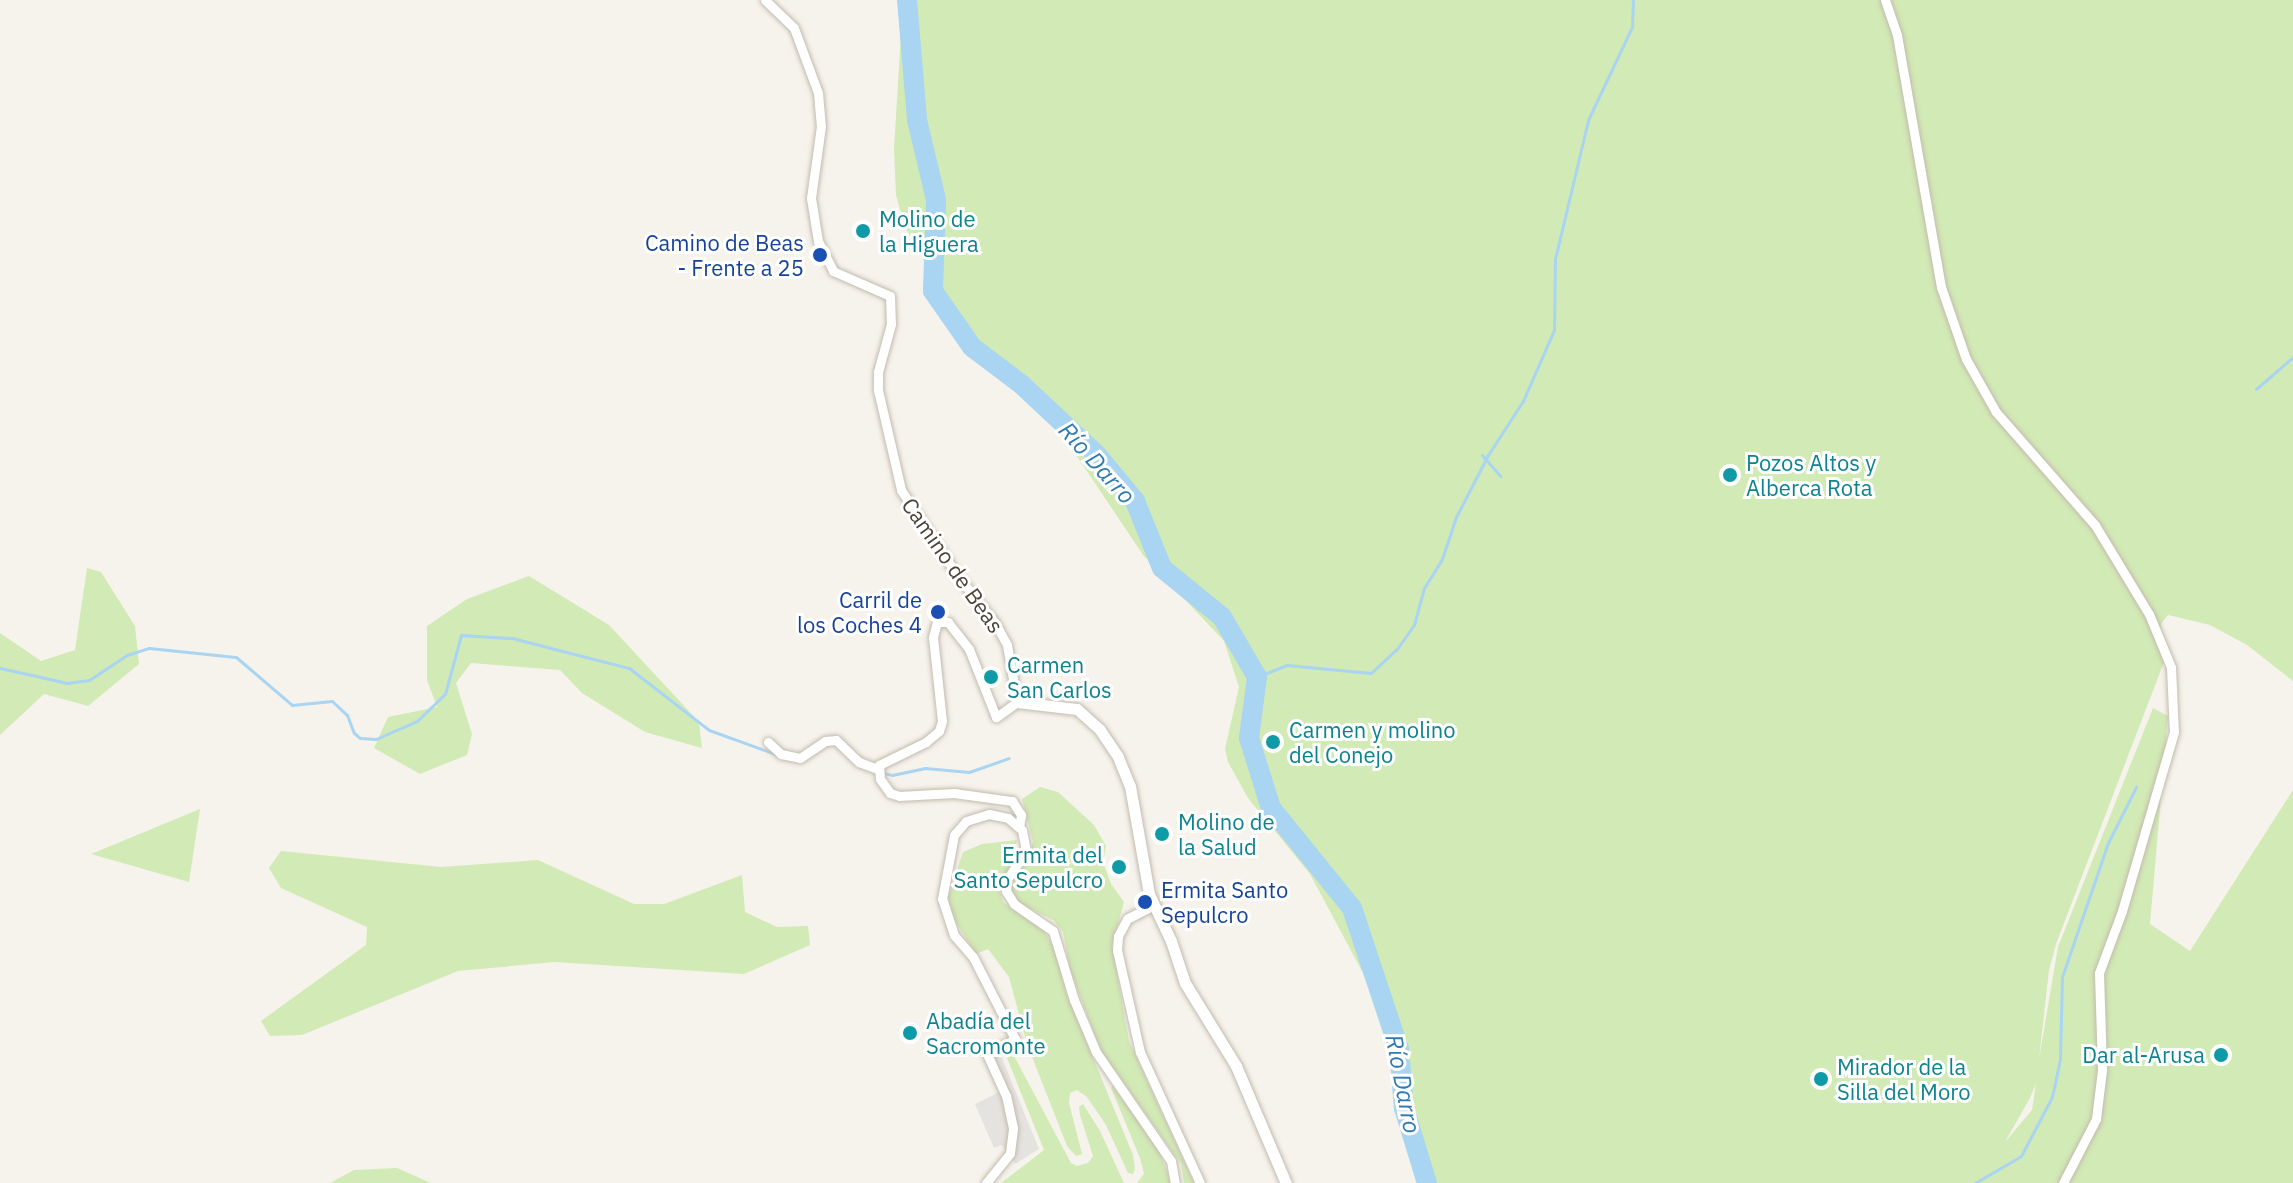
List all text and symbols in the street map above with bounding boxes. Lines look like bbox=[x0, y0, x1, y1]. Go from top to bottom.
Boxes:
place label: Molino de la Higuera bbox=[879, 205, 979, 256]
marker: Molino de la Higuera bbox=[854, 222, 872, 240]
place label: Camino de Beas - Frente a 25 bbox=[645, 229, 804, 280]
marker: Camino de Beas - Frente a 25 bbox=[811, 246, 829, 264]
water label: Río Darro bbox=[1053, 416, 1141, 510]
place label: Pozos Altos y Alberca Rota bbox=[1746, 449, 1876, 500]
marker: Pozos Altos y Alberca Rota bbox=[1721, 466, 1739, 484]
street label: Camino de Beas bbox=[897, 492, 1009, 638]
place label: Carril de los Coches 4 bbox=[797, 586, 922, 638]
marker: Carril de los Coches 4 bbox=[929, 603, 947, 621]
place label: Carmen San Carlos bbox=[1007, 651, 1112, 702]
marker: Carmen San Carlos bbox=[982, 668, 1000, 686]
place label: Carmen y molino del Conejo bbox=[1289, 716, 1455, 768]
marker: Carmen y molino del Conejo bbox=[1264, 733, 1282, 751]
place label: Molino de la Salud bbox=[1178, 808, 1275, 860]
marker: Molino de la Salud bbox=[1153, 825, 1171, 843]
place label: Ermita del Santo Sepulcro bbox=[953, 841, 1103, 892]
marker: Ermita del Santo Sepulcro bbox=[1110, 858, 1128, 876]
place label: Ermita Santo Sepulcro bbox=[1161, 876, 1288, 928]
marker: Ermita Santo Sepulcro bbox=[1136, 893, 1154, 911]
place label: Abadía del Sacromonte bbox=[926, 1007, 1046, 1058]
marker: Abadía del Sacromonte bbox=[901, 1024, 919, 1042]
water label: Río Darro bbox=[1379, 1032, 1427, 1136]
place label: Dar al-Arusa bbox=[2082, 1042, 2205, 1068]
marker: Dar al-Arusa bbox=[2212, 1046, 2230, 1064]
place label: Mirador de la Silla del Moro bbox=[1837, 1053, 1971, 1104]
marker: Mirador de la Silla del Moro bbox=[1812, 1070, 1830, 1088]

